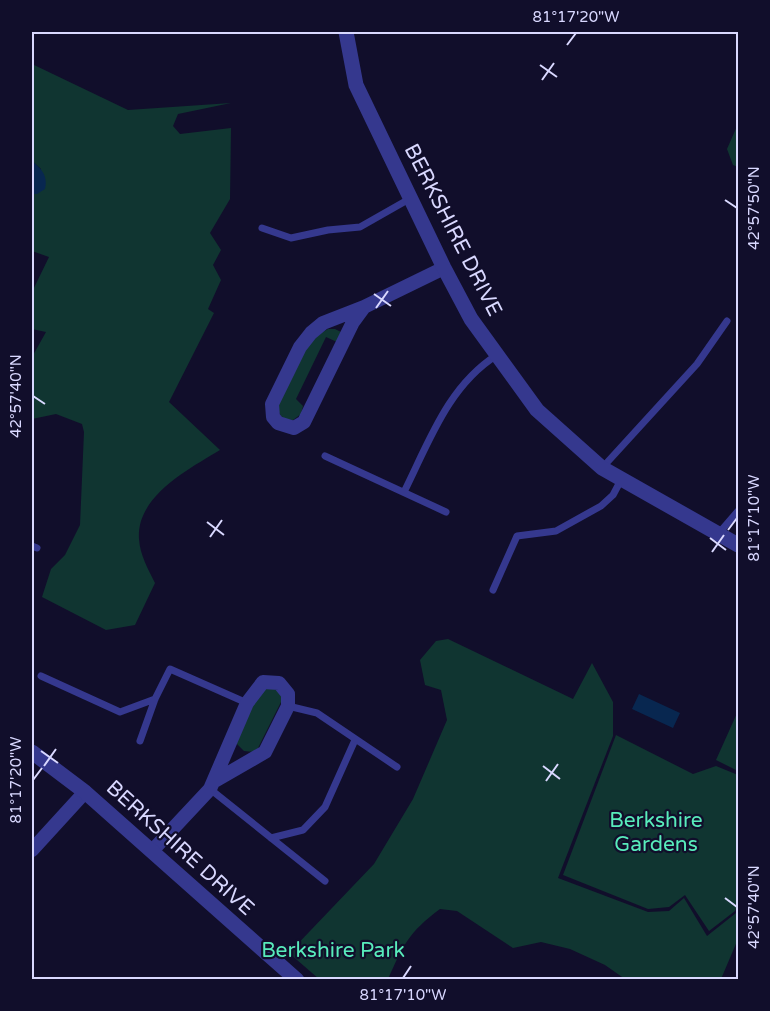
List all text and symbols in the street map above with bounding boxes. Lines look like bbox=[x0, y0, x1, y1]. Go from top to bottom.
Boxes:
text: 81°17'20"W bbox=[533, 8, 619, 26]
street label: BERKSHIRE DRIVE bbox=[399, 140, 507, 320]
text: 42°57'50"N bbox=[745, 166, 763, 250]
text: 42°57'40"N bbox=[7, 354, 25, 438]
text: 81°17'10"W bbox=[745, 475, 763, 561]
text: 81°17'20"W bbox=[7, 737, 25, 823]
street label: BERKSHIRE DRIVE bbox=[101, 775, 259, 921]
park label: Berkshire Gardens bbox=[609, 808, 703, 857]
text: 42°57'40"N bbox=[745, 865, 763, 949]
park label: Berkshire Park bbox=[261, 938, 405, 963]
text: 81°17'10"W bbox=[360, 986, 446, 1004]

